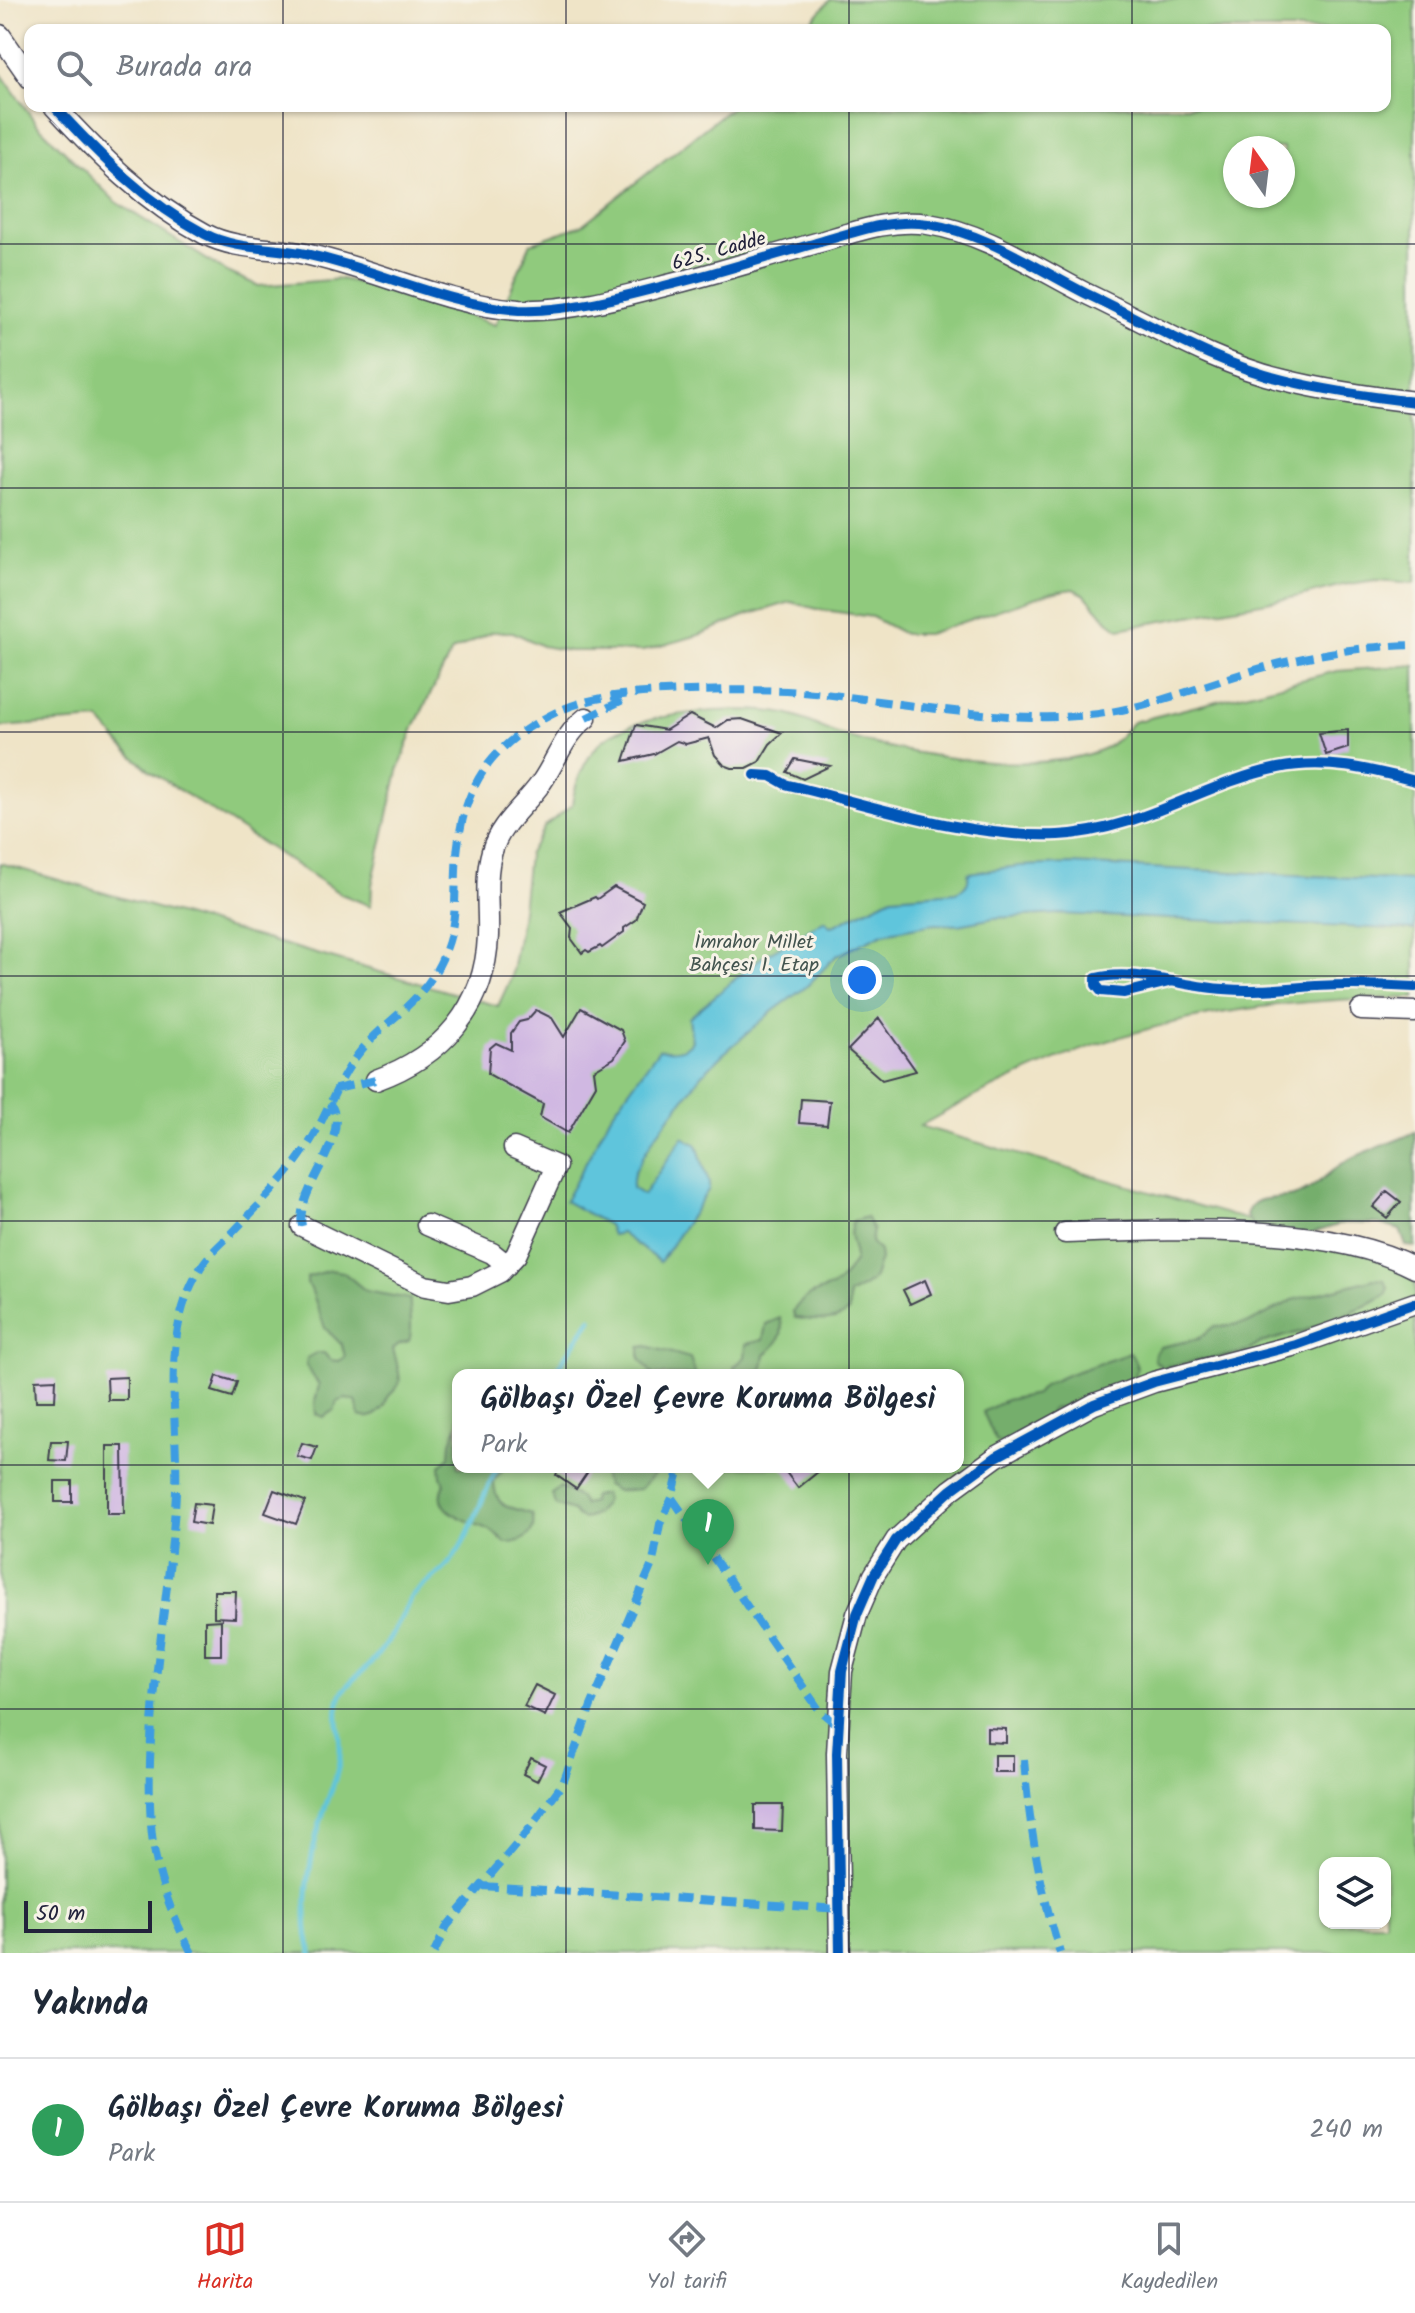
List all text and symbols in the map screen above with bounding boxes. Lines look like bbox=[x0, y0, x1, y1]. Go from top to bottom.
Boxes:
search box bbox=[24, 24, 1391, 112]
text: Burada ara bbox=[116, 44, 253, 92]
icon: search bbox=[52, 46, 96, 90]
north arrow bbox=[1223, 136, 1295, 208]
street label: 625. Cadde bbox=[668, 223, 770, 281]
park label: İmrahor Millet Bahçesi 1. Etap bbox=[689, 927, 819, 982]
your location bbox=[842, 960, 882, 1000]
popup bbox=[452, 1369, 964, 1473]
text: Gölbaşı Özel Çevre Koruma Bölgesi bbox=[480, 1376, 936, 1424]
text: Park bbox=[480, 1424, 528, 1466]
pin: 1 bbox=[682, 1499, 734, 1565]
map controls bbox=[1319, 1857, 1391, 1929]
button: layers bbox=[1319, 1857, 1391, 1929]
scale bar bbox=[24, 1897, 152, 1933]
text: 50 m bbox=[36, 1897, 85, 1932]
text: Yakında bbox=[32, 1978, 149, 2032]
text: Gölbaşı Özel Çevre Koruma Bölgesi bbox=[108, 2085, 563, 2133]
text: 1 bbox=[54, 2109, 62, 2151]
text: 240 m bbox=[1309, 2109, 1383, 2151]
text: Park bbox=[108, 2133, 155, 2175]
tab: Harita bbox=[197, 2217, 253, 2300]
tab: Yol tarifi bbox=[647, 2217, 727, 2300]
tab: Kaydedilen bbox=[1120, 2217, 1218, 2300]

